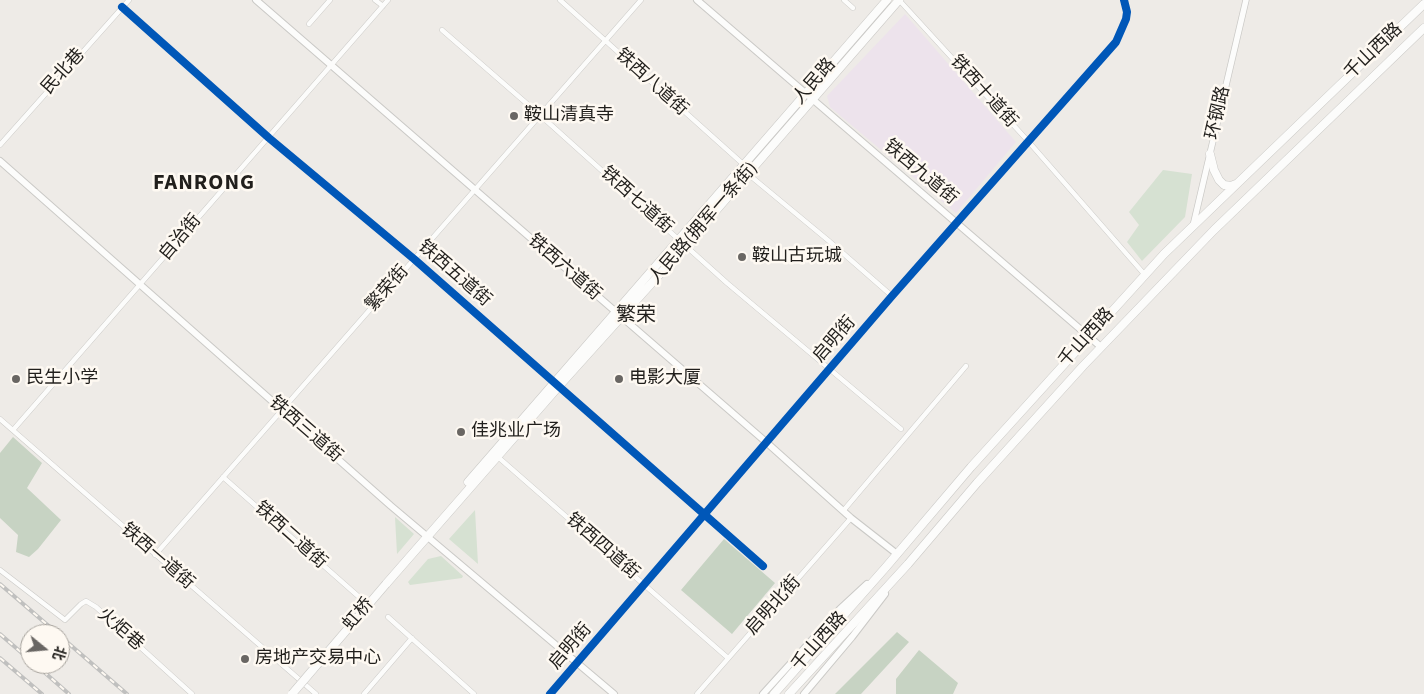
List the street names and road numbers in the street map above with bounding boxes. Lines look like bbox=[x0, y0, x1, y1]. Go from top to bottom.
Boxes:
street label: 千山西路 bbox=[1341, 19, 1407, 85]
street label: 民北巷 bbox=[38, 45, 90, 99]
street label: 铁西八道街 bbox=[610, 45, 692, 121]
street label: 铁西十道街 bbox=[945, 51, 1021, 133]
street label: 人民路 bbox=[789, 55, 841, 109]
street label: 环钢路 bbox=[1202, 84, 1236, 142]
street label: 铁西九道街 bbox=[879, 136, 961, 210]
street label: 人民路(拥军一条街) bbox=[645, 158, 763, 290]
street label: 铁西七道街 bbox=[595, 163, 677, 239]
street label: 自治街 bbox=[155, 210, 207, 266]
street label: 铁西六道街 bbox=[523, 230, 605, 306]
street label: 铁西五道街 bbox=[413, 236, 495, 312]
street label: 繁荣街 bbox=[362, 262, 414, 316]
street label: 千山西路 bbox=[1055, 304, 1119, 372]
street label: 启明街 bbox=[809, 313, 861, 367]
street label: 铁西三道街 bbox=[264, 392, 346, 468]
street label: 铁西二道街 bbox=[249, 498, 331, 574]
street label: 铁西四道街 bbox=[561, 509, 643, 585]
street label: 铁西一道街 bbox=[116, 519, 198, 595]
street label: 启明北街 bbox=[742, 572, 806, 640]
street label: 虹桥 bbox=[339, 594, 379, 636]
street label: 火炬巷 bbox=[93, 604, 147, 656]
street label: 千山西路 bbox=[788, 608, 852, 676]
street label: 启明街 bbox=[545, 620, 597, 674]

